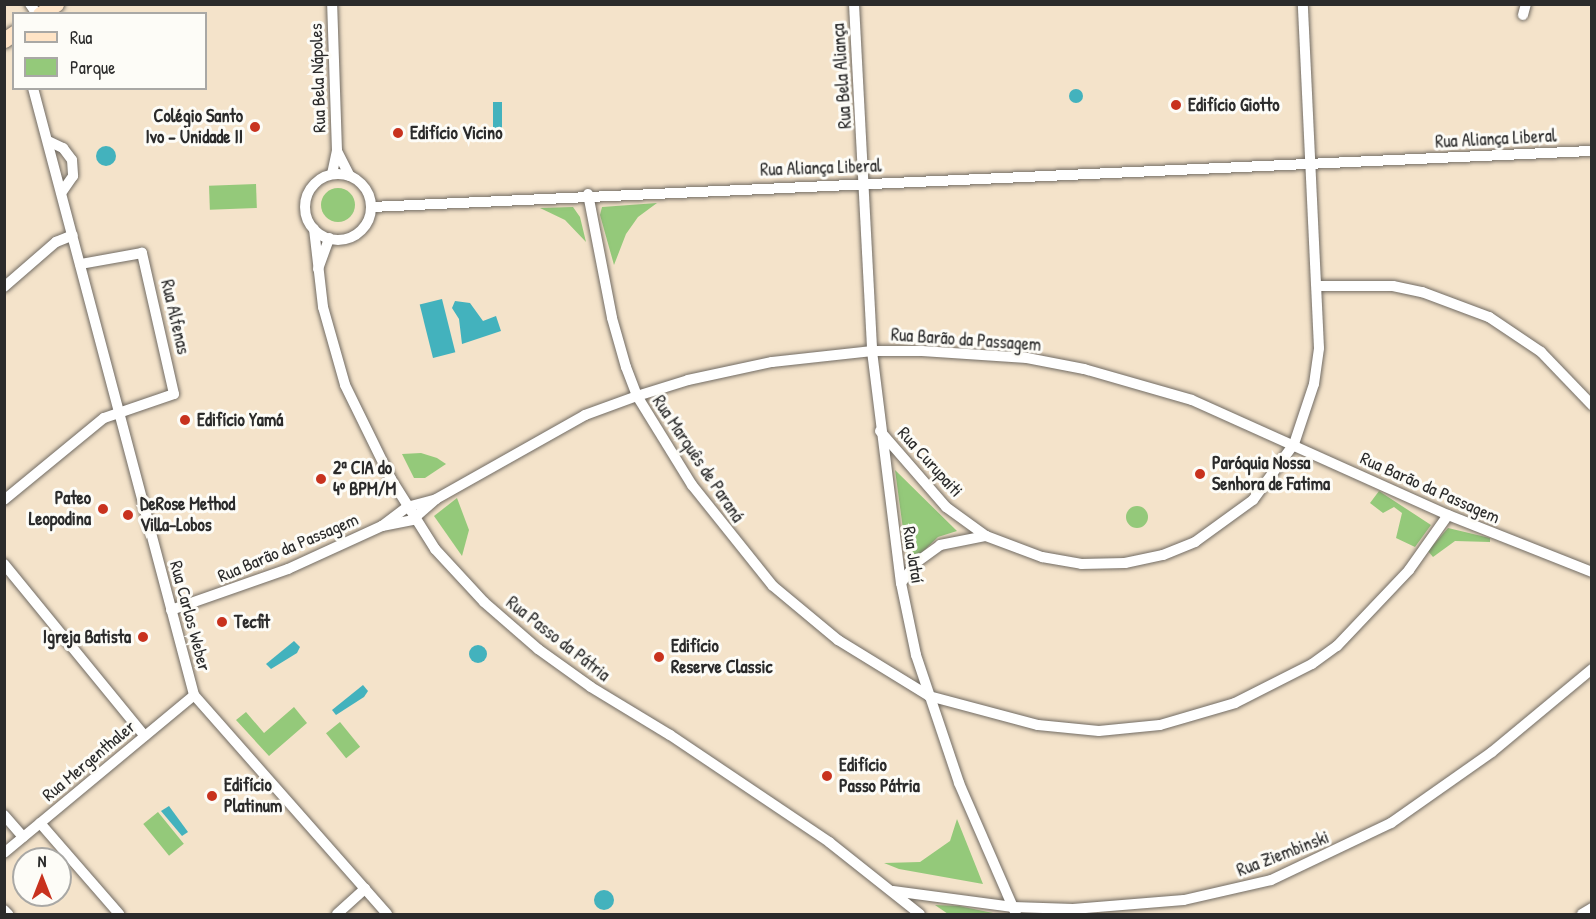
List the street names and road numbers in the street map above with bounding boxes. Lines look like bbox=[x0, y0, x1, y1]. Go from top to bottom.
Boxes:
street label: Rua Bela Nápoles bbox=[305, 23, 331, 133]
street label: Rua Bela Aliança bbox=[828, 23, 856, 129]
street label: Rua Aliança Liberal bbox=[1435, 125, 1557, 153]
street label: Rua Aliança Liberal bbox=[760, 155, 882, 181]
street label: Rua Alfenas bbox=[156, 278, 194, 356]
street label: Rua Barão da Passagem bbox=[890, 324, 1042, 356]
street label: Rua Marquês de Paraná bbox=[648, 392, 748, 526]
street label: Rua Curupaiti bbox=[893, 423, 967, 501]
street label: Rua Barão da Passagem bbox=[1357, 448, 1503, 528]
street label: Rua Barão da Passagem bbox=[215, 509, 361, 587]
street label: Rua Jataí bbox=[898, 525, 928, 585]
street label: Rua Carlos Weber bbox=[165, 558, 215, 674]
street label: Rua Passo da Pátria bbox=[502, 592, 614, 686]
street label: Rua Mergenthaler bbox=[38, 716, 140, 806]
street label: Rua Ziembinski bbox=[1234, 827, 1332, 881]

